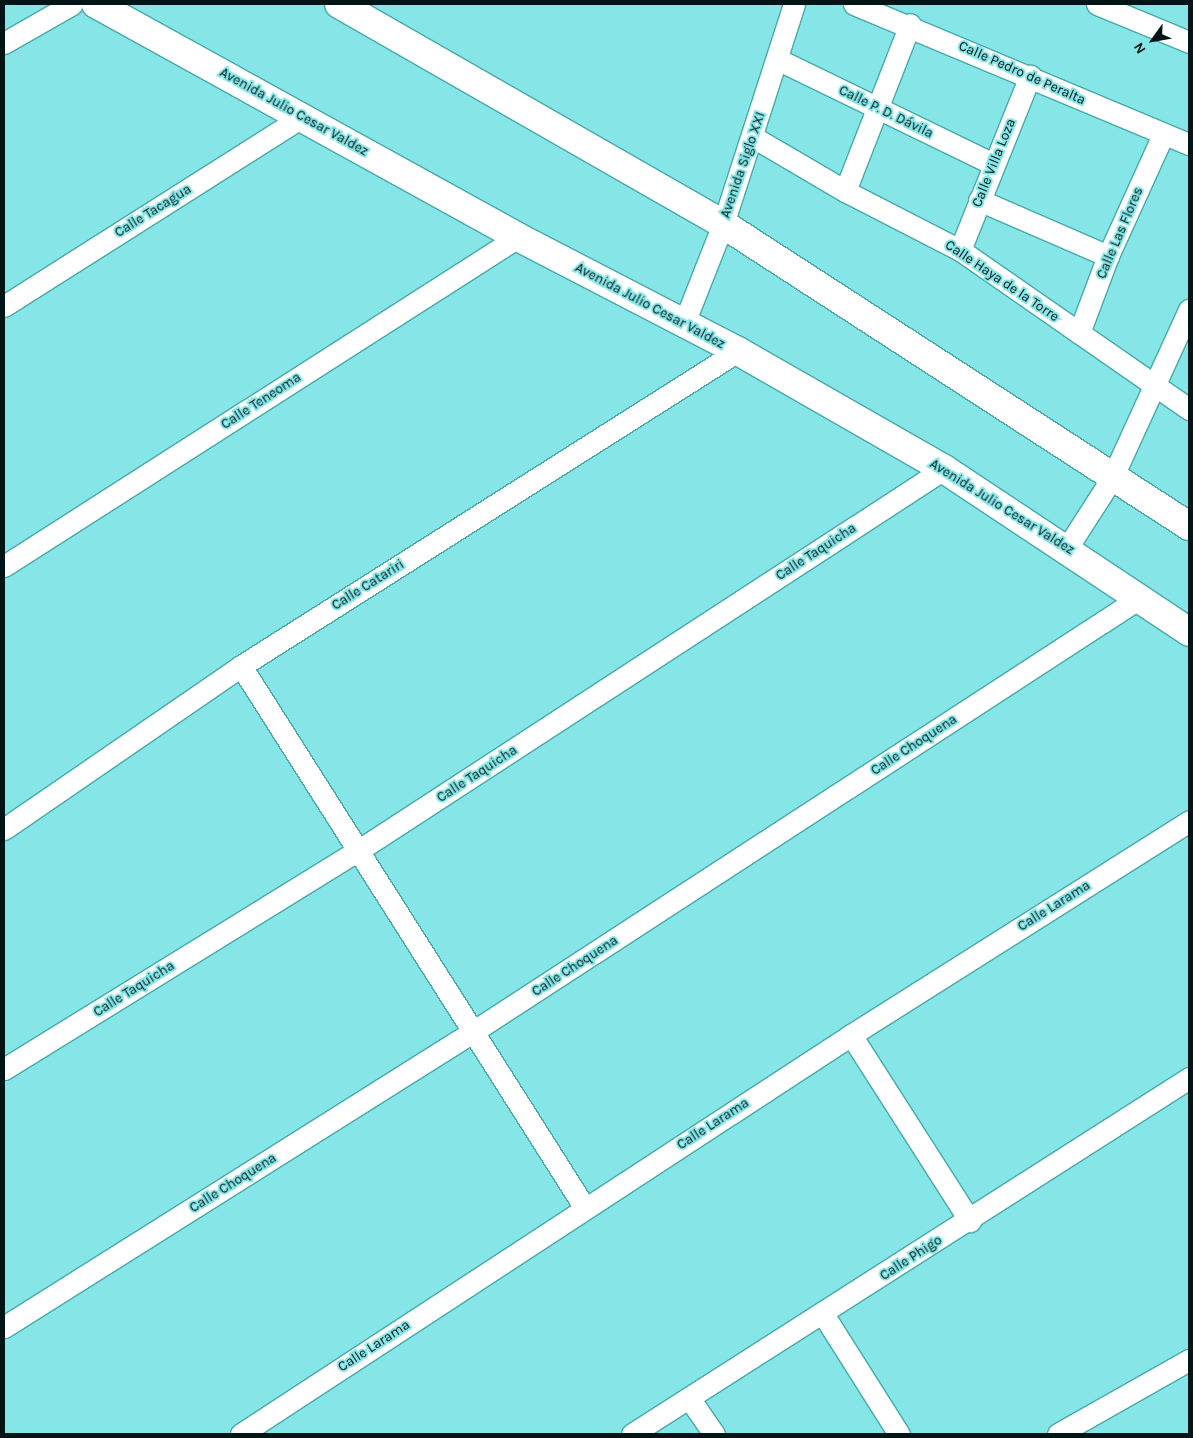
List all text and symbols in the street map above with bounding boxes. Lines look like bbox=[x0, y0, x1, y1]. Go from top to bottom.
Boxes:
north arrow bbox=[1128, 15, 1178, 65]
street label: Calle Pedro de Peralta bbox=[956, 37, 1088, 109]
text: N bbox=[1130, 39, 1150, 57]
street label: Avenida Julio Cesar Valdez bbox=[217, 64, 371, 160]
street label: Calle P. D. Dávila bbox=[836, 82, 936, 142]
street label: Avenida Siglo XXI bbox=[717, 110, 769, 220]
street label: Calle Villa Loza bbox=[969, 116, 1019, 210]
street label: Calle Tacagua bbox=[112, 181, 194, 241]
street label: Calle Las Flores bbox=[1093, 185, 1147, 281]
street label: Calle Haya de la Torre bbox=[942, 237, 1062, 325]
street label: Avenida Julio Cesar Valdez bbox=[572, 259, 728, 353]
street label: Calle Teneoma bbox=[218, 369, 304, 433]
street label: Avenida Julio Cesar Valdez bbox=[927, 455, 1077, 559]
street label: Calle Taquicha bbox=[773, 520, 859, 584]
street label: Calle Catariri bbox=[329, 556, 407, 614]
street label: Calle Choquena bbox=[868, 711, 960, 779]
street label: Calle Taquicha bbox=[434, 742, 520, 806]
street label: Calle Larama bbox=[1015, 877, 1093, 935]
street label: Calle Choquena bbox=[529, 932, 621, 1000]
street label: Calle Taquicha bbox=[90, 957, 178, 1021]
street label: Calle Larama bbox=[674, 1094, 752, 1154]
street label: Calle Choquena bbox=[186, 1150, 280, 1216]
street label: Calle Phigo bbox=[877, 1232, 945, 1284]
street label: Calle Larama bbox=[335, 1316, 413, 1376]

